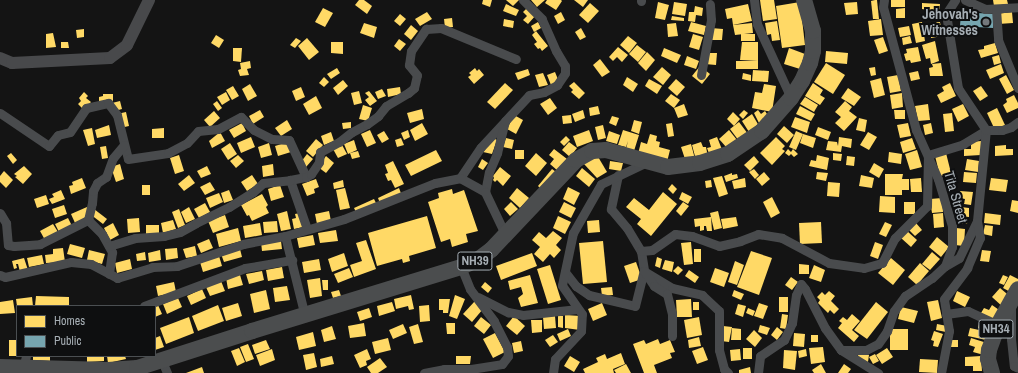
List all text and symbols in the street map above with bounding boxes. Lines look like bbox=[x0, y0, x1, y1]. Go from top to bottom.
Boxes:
place label: Jehovah's Witnesses bbox=[921, 6, 978, 38]
marker: Jehovah's Witnesses bbox=[981, 17, 991, 27]
street label: Tita Street bbox=[941, 169, 971, 225]
road number: NH39 bbox=[457, 250, 493, 272]
legend bbox=[16, 305, 156, 357]
text: Homes bbox=[54, 313, 85, 329]
road number: NH34 bbox=[978, 318, 1014, 340]
text: Public bbox=[54, 333, 81, 349]

